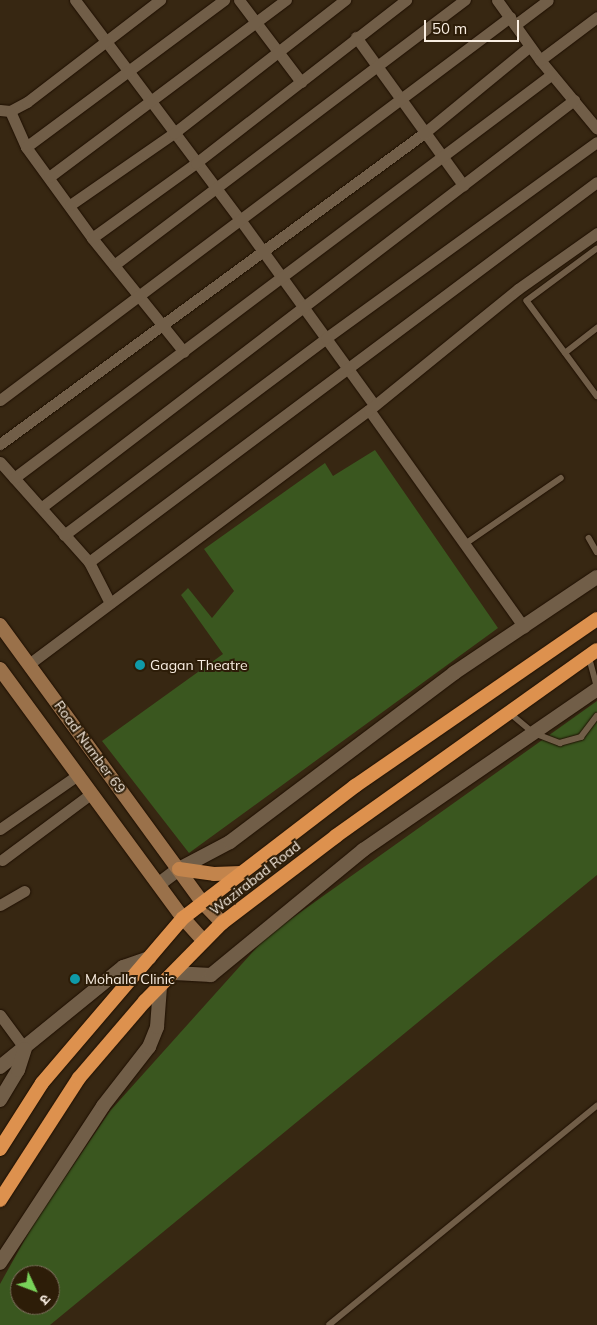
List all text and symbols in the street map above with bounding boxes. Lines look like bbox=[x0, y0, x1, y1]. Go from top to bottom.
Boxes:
scale bar bbox=[427, 10, 522, 42]
text: 50 m bbox=[432, 19, 467, 38]
place label: Gagan Theatre bbox=[150, 657, 248, 673]
marker: Gagan Theatre bbox=[134, 659, 146, 671]
street label: Road Number 69 bbox=[51, 697, 129, 797]
street label: Wazirabad Road bbox=[206, 837, 304, 919]
place label: Mohalla Clinic bbox=[85, 971, 175, 987]
marker: Mohalla Clinic bbox=[69, 973, 81, 985]
north arrow bbox=[10, 1265, 60, 1315]
text: उ bbox=[36, 1290, 55, 1309]

